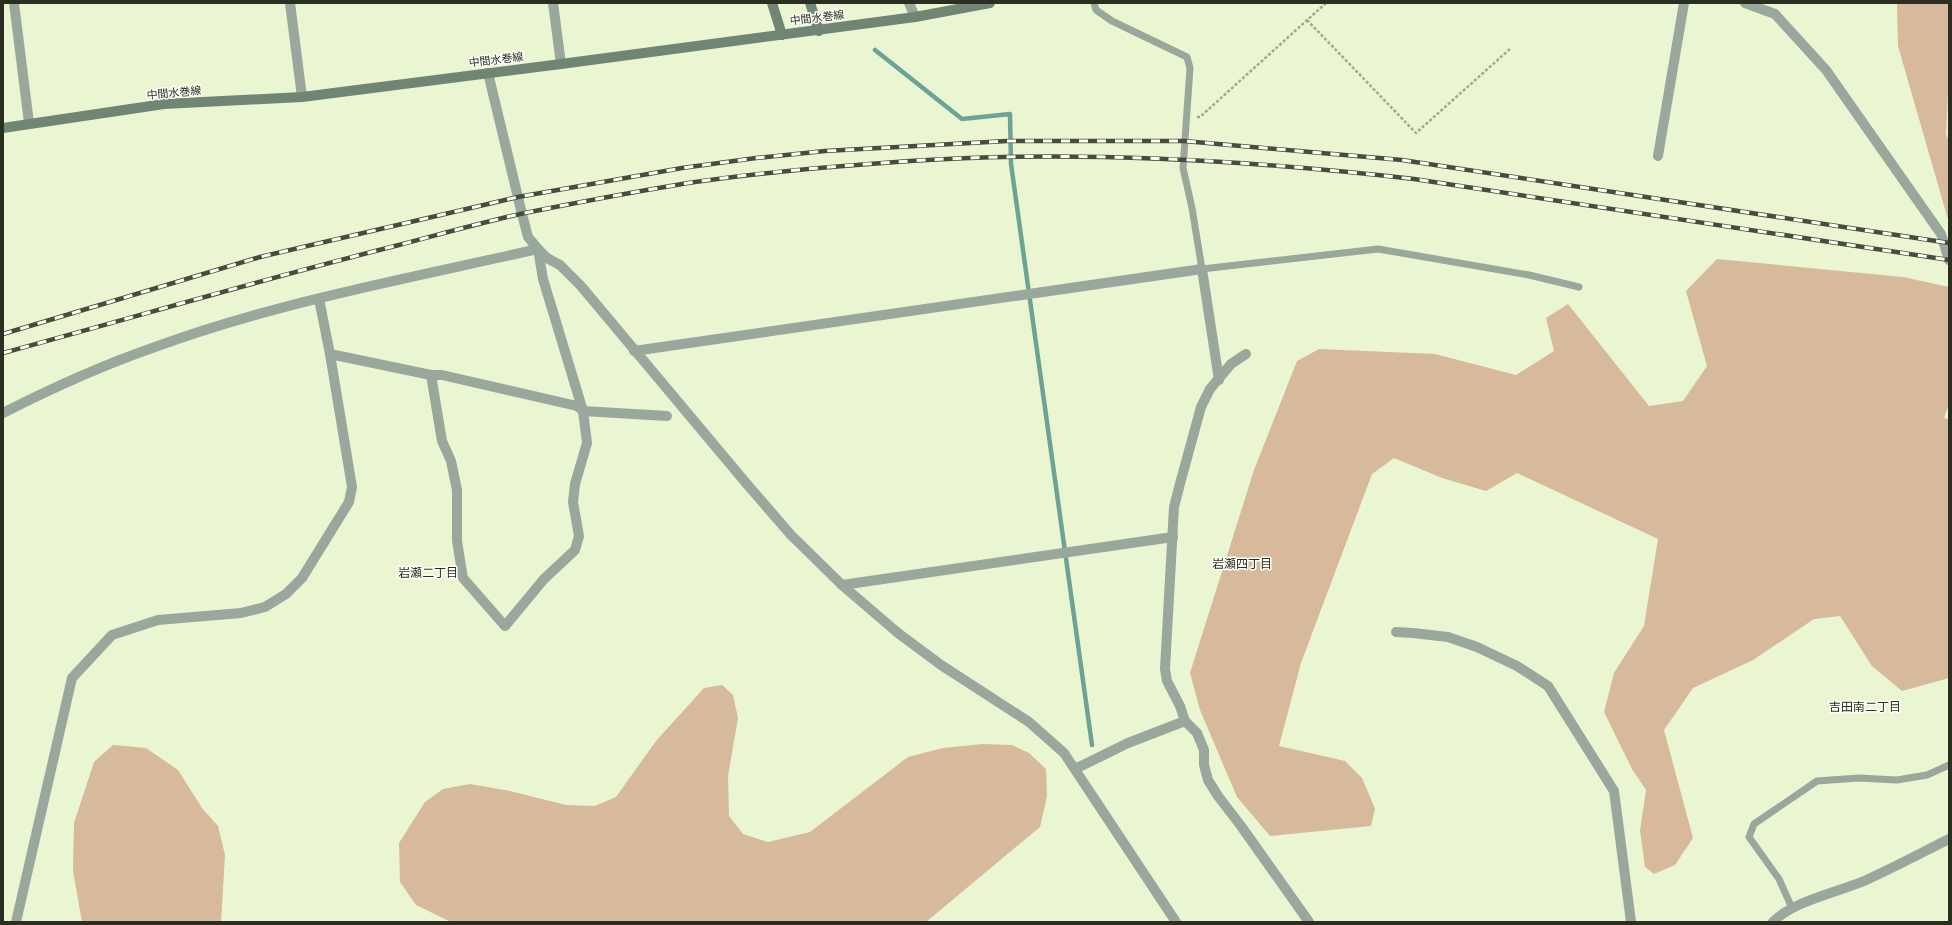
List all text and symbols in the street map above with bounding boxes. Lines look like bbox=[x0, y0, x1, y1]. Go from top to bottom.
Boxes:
street label: 中間水巻線 bbox=[789, 8, 845, 28]
street label: 中間水巻線 bbox=[468, 50, 524, 70]
street label: 中間水巻線 bbox=[146, 84, 202, 102]
district label: 岩瀬四丁目 bbox=[1212, 557, 1272, 572]
district label: 岩瀬二丁目 bbox=[398, 566, 458, 581]
district label: 吉田南二丁目 bbox=[1829, 700, 1901, 715]

